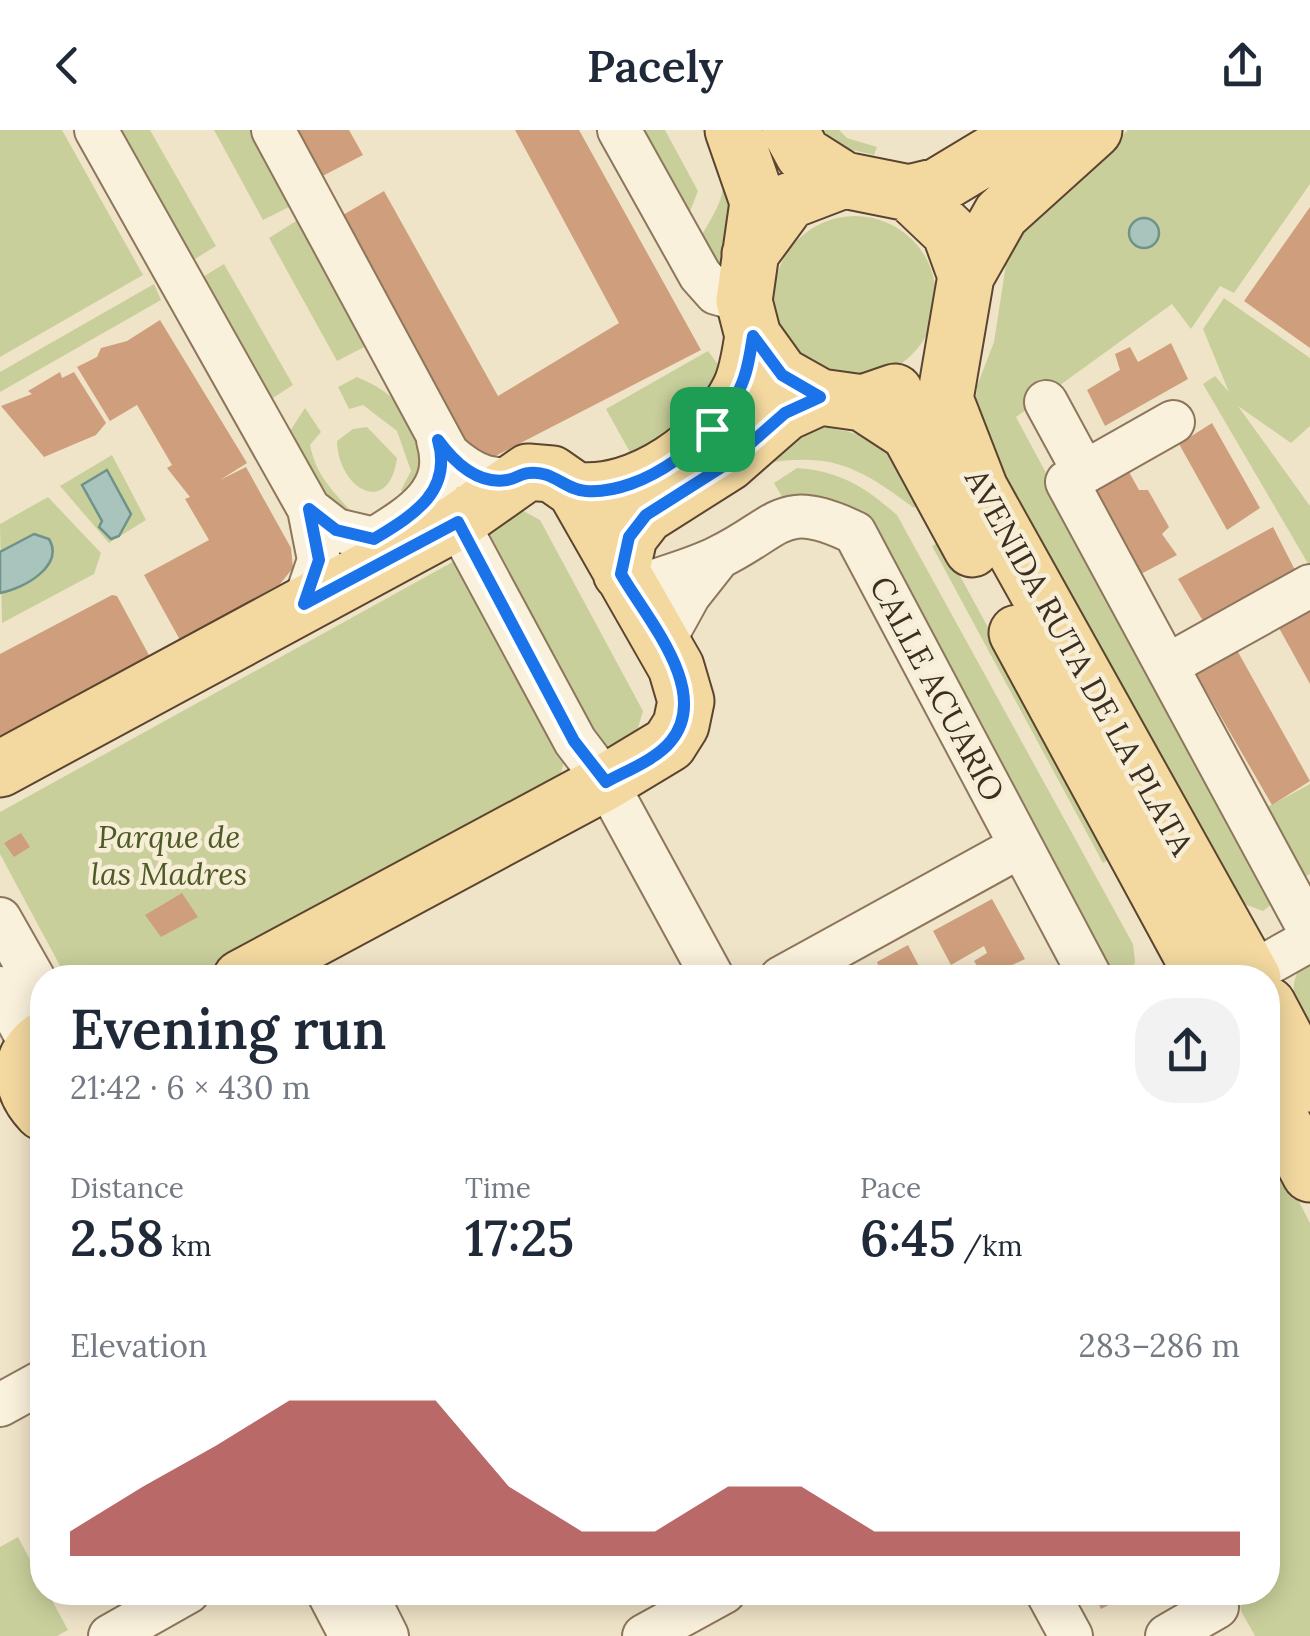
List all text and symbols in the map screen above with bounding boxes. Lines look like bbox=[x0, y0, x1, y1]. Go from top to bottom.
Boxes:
text: Pacely bbox=[587, 37, 723, 94]
icon: back bbox=[40, 38, 95, 93]
icon: share bbox=[1215, 38, 1270, 93]
pin bbox=[670, 387, 755, 472]
icon: arrive bbox=[685, 402, 740, 457]
street label: AVENIDA RUTA DE LA PLATA bbox=[956, 461, 1203, 863]
street label: CALLE ACUARIO bbox=[861, 569, 1014, 808]
park label: Parque de las Madres bbox=[91, 816, 247, 894]
text: Evening run bbox=[70, 994, 387, 1064]
button: share bbox=[1135, 998, 1240, 1103]
text: 21:42 · 6 × 430 m bbox=[70, 1067, 311, 1108]
text: Distance bbox=[70, 1170, 184, 1206]
text: Time bbox=[465, 1170, 531, 1206]
text: Pace bbox=[860, 1170, 921, 1206]
text: 2.58 bbox=[70, 1206, 164, 1270]
text: 17:25 bbox=[465, 1206, 574, 1270]
text: 6:45 bbox=[860, 1206, 956, 1270]
text: km bbox=[164, 1228, 212, 1264]
text: /km bbox=[956, 1228, 1022, 1264]
text: Elevation bbox=[70, 1325, 207, 1366]
text: 283–286 m bbox=[1078, 1325, 1240, 1366]

